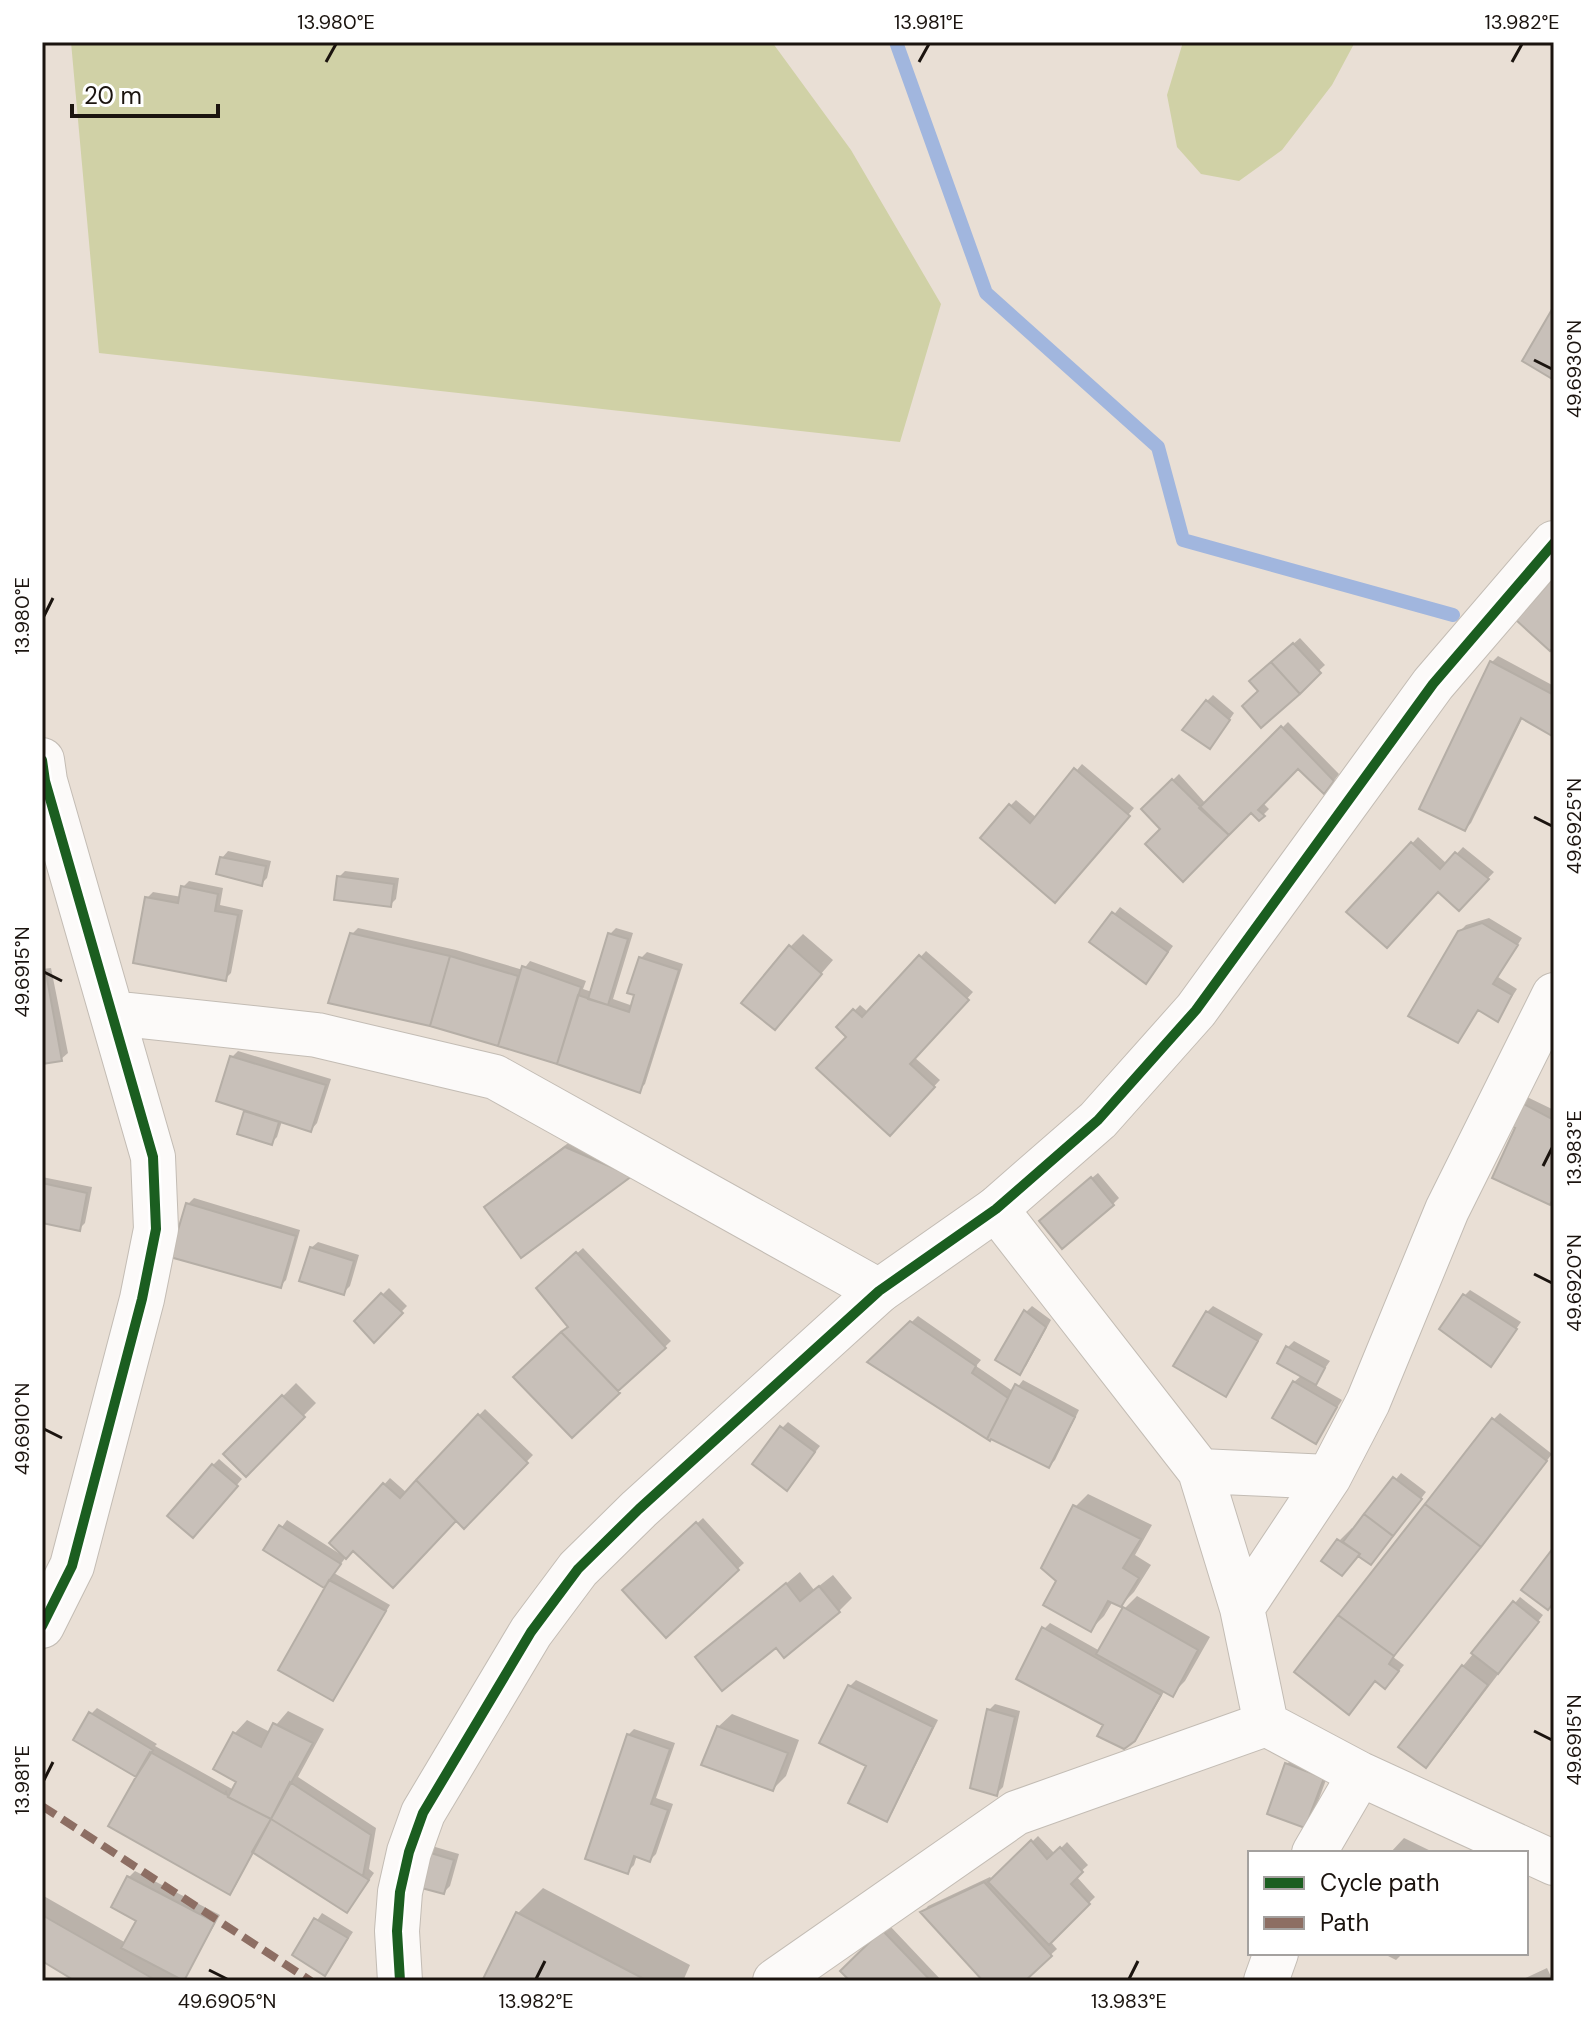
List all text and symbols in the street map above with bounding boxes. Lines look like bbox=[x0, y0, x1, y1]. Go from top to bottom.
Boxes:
text: 13.980°E bbox=[297, 9, 375, 35]
text: 13.981°E bbox=[894, 9, 964, 35]
text: 13.982°E bbox=[1484, 9, 1560, 35]
scale bar bbox=[72, 68, 218, 118]
text: 20 m bbox=[84, 80, 142, 111]
text: 49.6930°N bbox=[1561, 320, 1587, 418]
text: 13.980°E bbox=[9, 577, 35, 655]
text: 49.6925°N bbox=[1561, 778, 1587, 874]
text: 49.6915°N bbox=[9, 927, 35, 1017]
text: 13.983°E bbox=[1561, 1110, 1587, 1186]
text: 49.6920°N bbox=[1561, 1234, 1587, 1332]
text: 49.6910°N bbox=[9, 1383, 35, 1475]
text: 49.6915°N bbox=[1561, 1695, 1587, 1785]
text: 13.981°E bbox=[9, 1745, 35, 1815]
legend bbox=[1248, 1851, 1528, 1955]
text: Cycle path bbox=[1320, 1867, 1439, 1898]
text: Path bbox=[1320, 1907, 1369, 1938]
text: 49.6905°N bbox=[178, 1988, 276, 2014]
text: 13.982°E bbox=[498, 1988, 574, 2014]
text: 13.983°E bbox=[1091, 1988, 1167, 2014]

